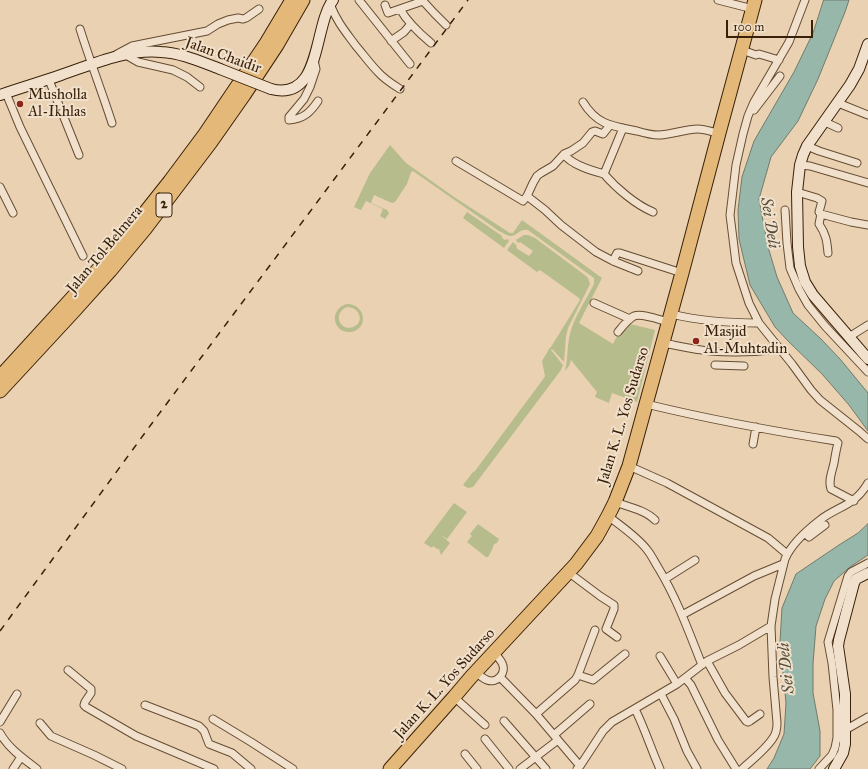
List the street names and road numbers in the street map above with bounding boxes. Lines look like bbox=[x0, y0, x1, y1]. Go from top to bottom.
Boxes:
street label: Jalan Chaidir bbox=[182, 34, 264, 78]
road number: 2 bbox=[156, 193, 172, 217]
street label: Jalan Tol Belmera bbox=[63, 203, 147, 297]
street label: Jalan K. L. Yos Sudarso bbox=[595, 345, 653, 487]
street label: Jalan K. L. Yos Sudarso bbox=[391, 625, 499, 743]

